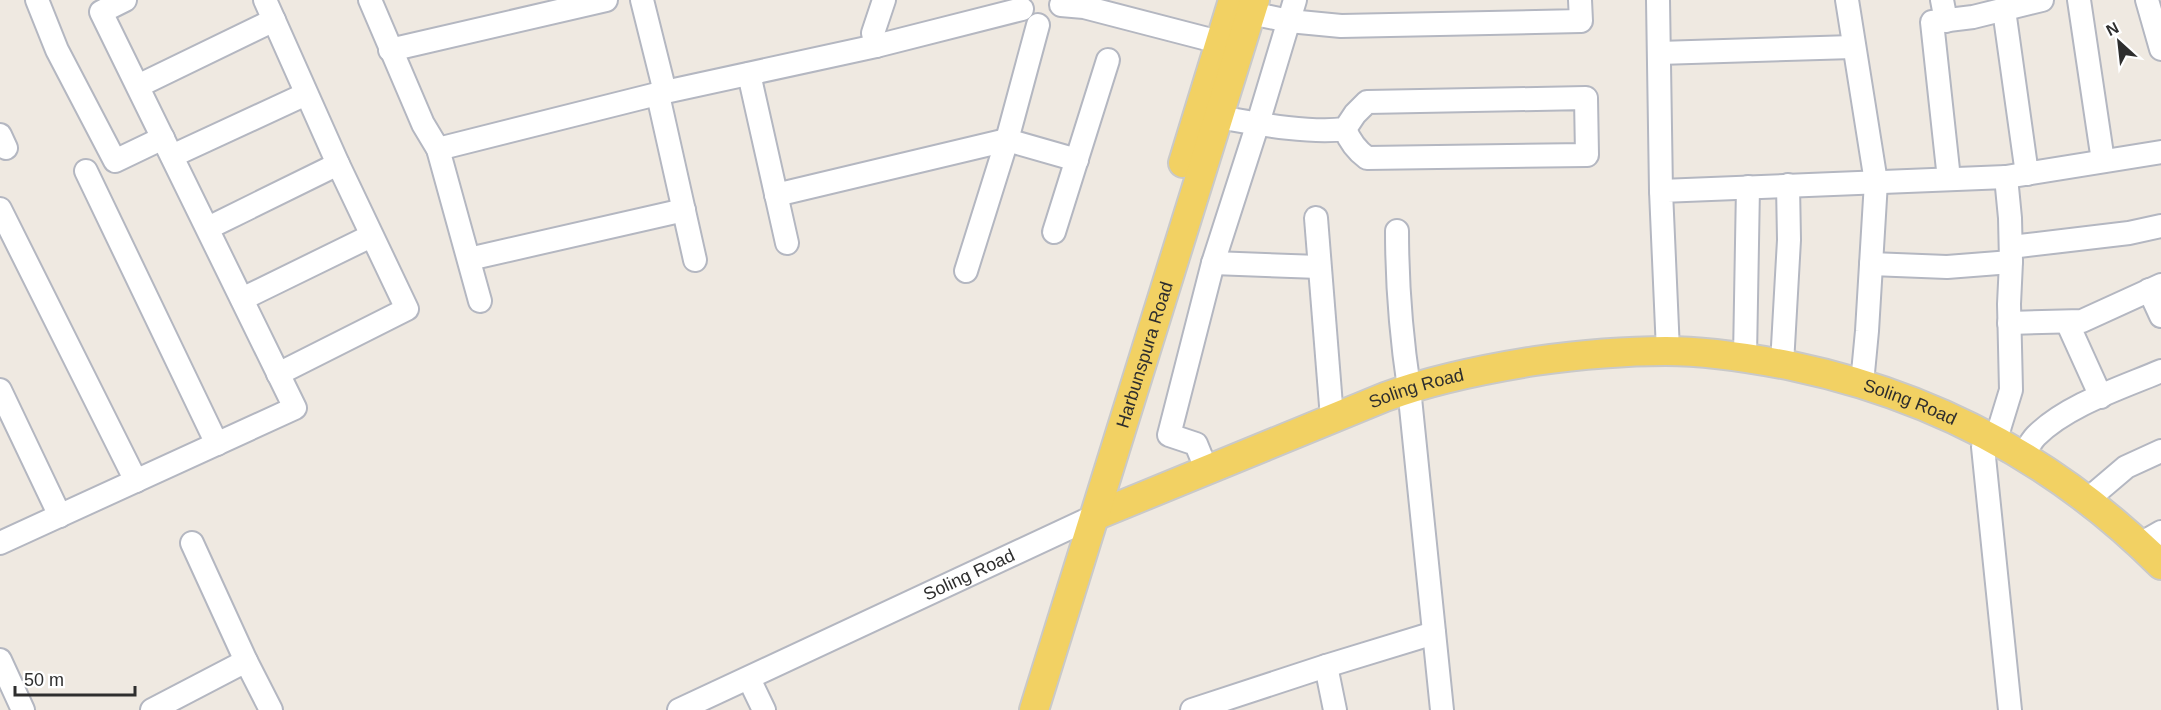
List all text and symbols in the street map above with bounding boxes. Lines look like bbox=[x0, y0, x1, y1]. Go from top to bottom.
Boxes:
north arrow bbox=[2089, 12, 2149, 72]
text: N bbox=[2103, 19, 2121, 39]
street label: Harbunspura Road bbox=[1112, 279, 1177, 430]
street label: Soling Road bbox=[1366, 365, 1466, 413]
street label: Soling Road bbox=[1861, 375, 1960, 429]
street label: Soling Road bbox=[920, 545, 1018, 605]
scale bar bbox=[15, 659, 135, 697]
text: 50 m bbox=[24, 670, 64, 690]

